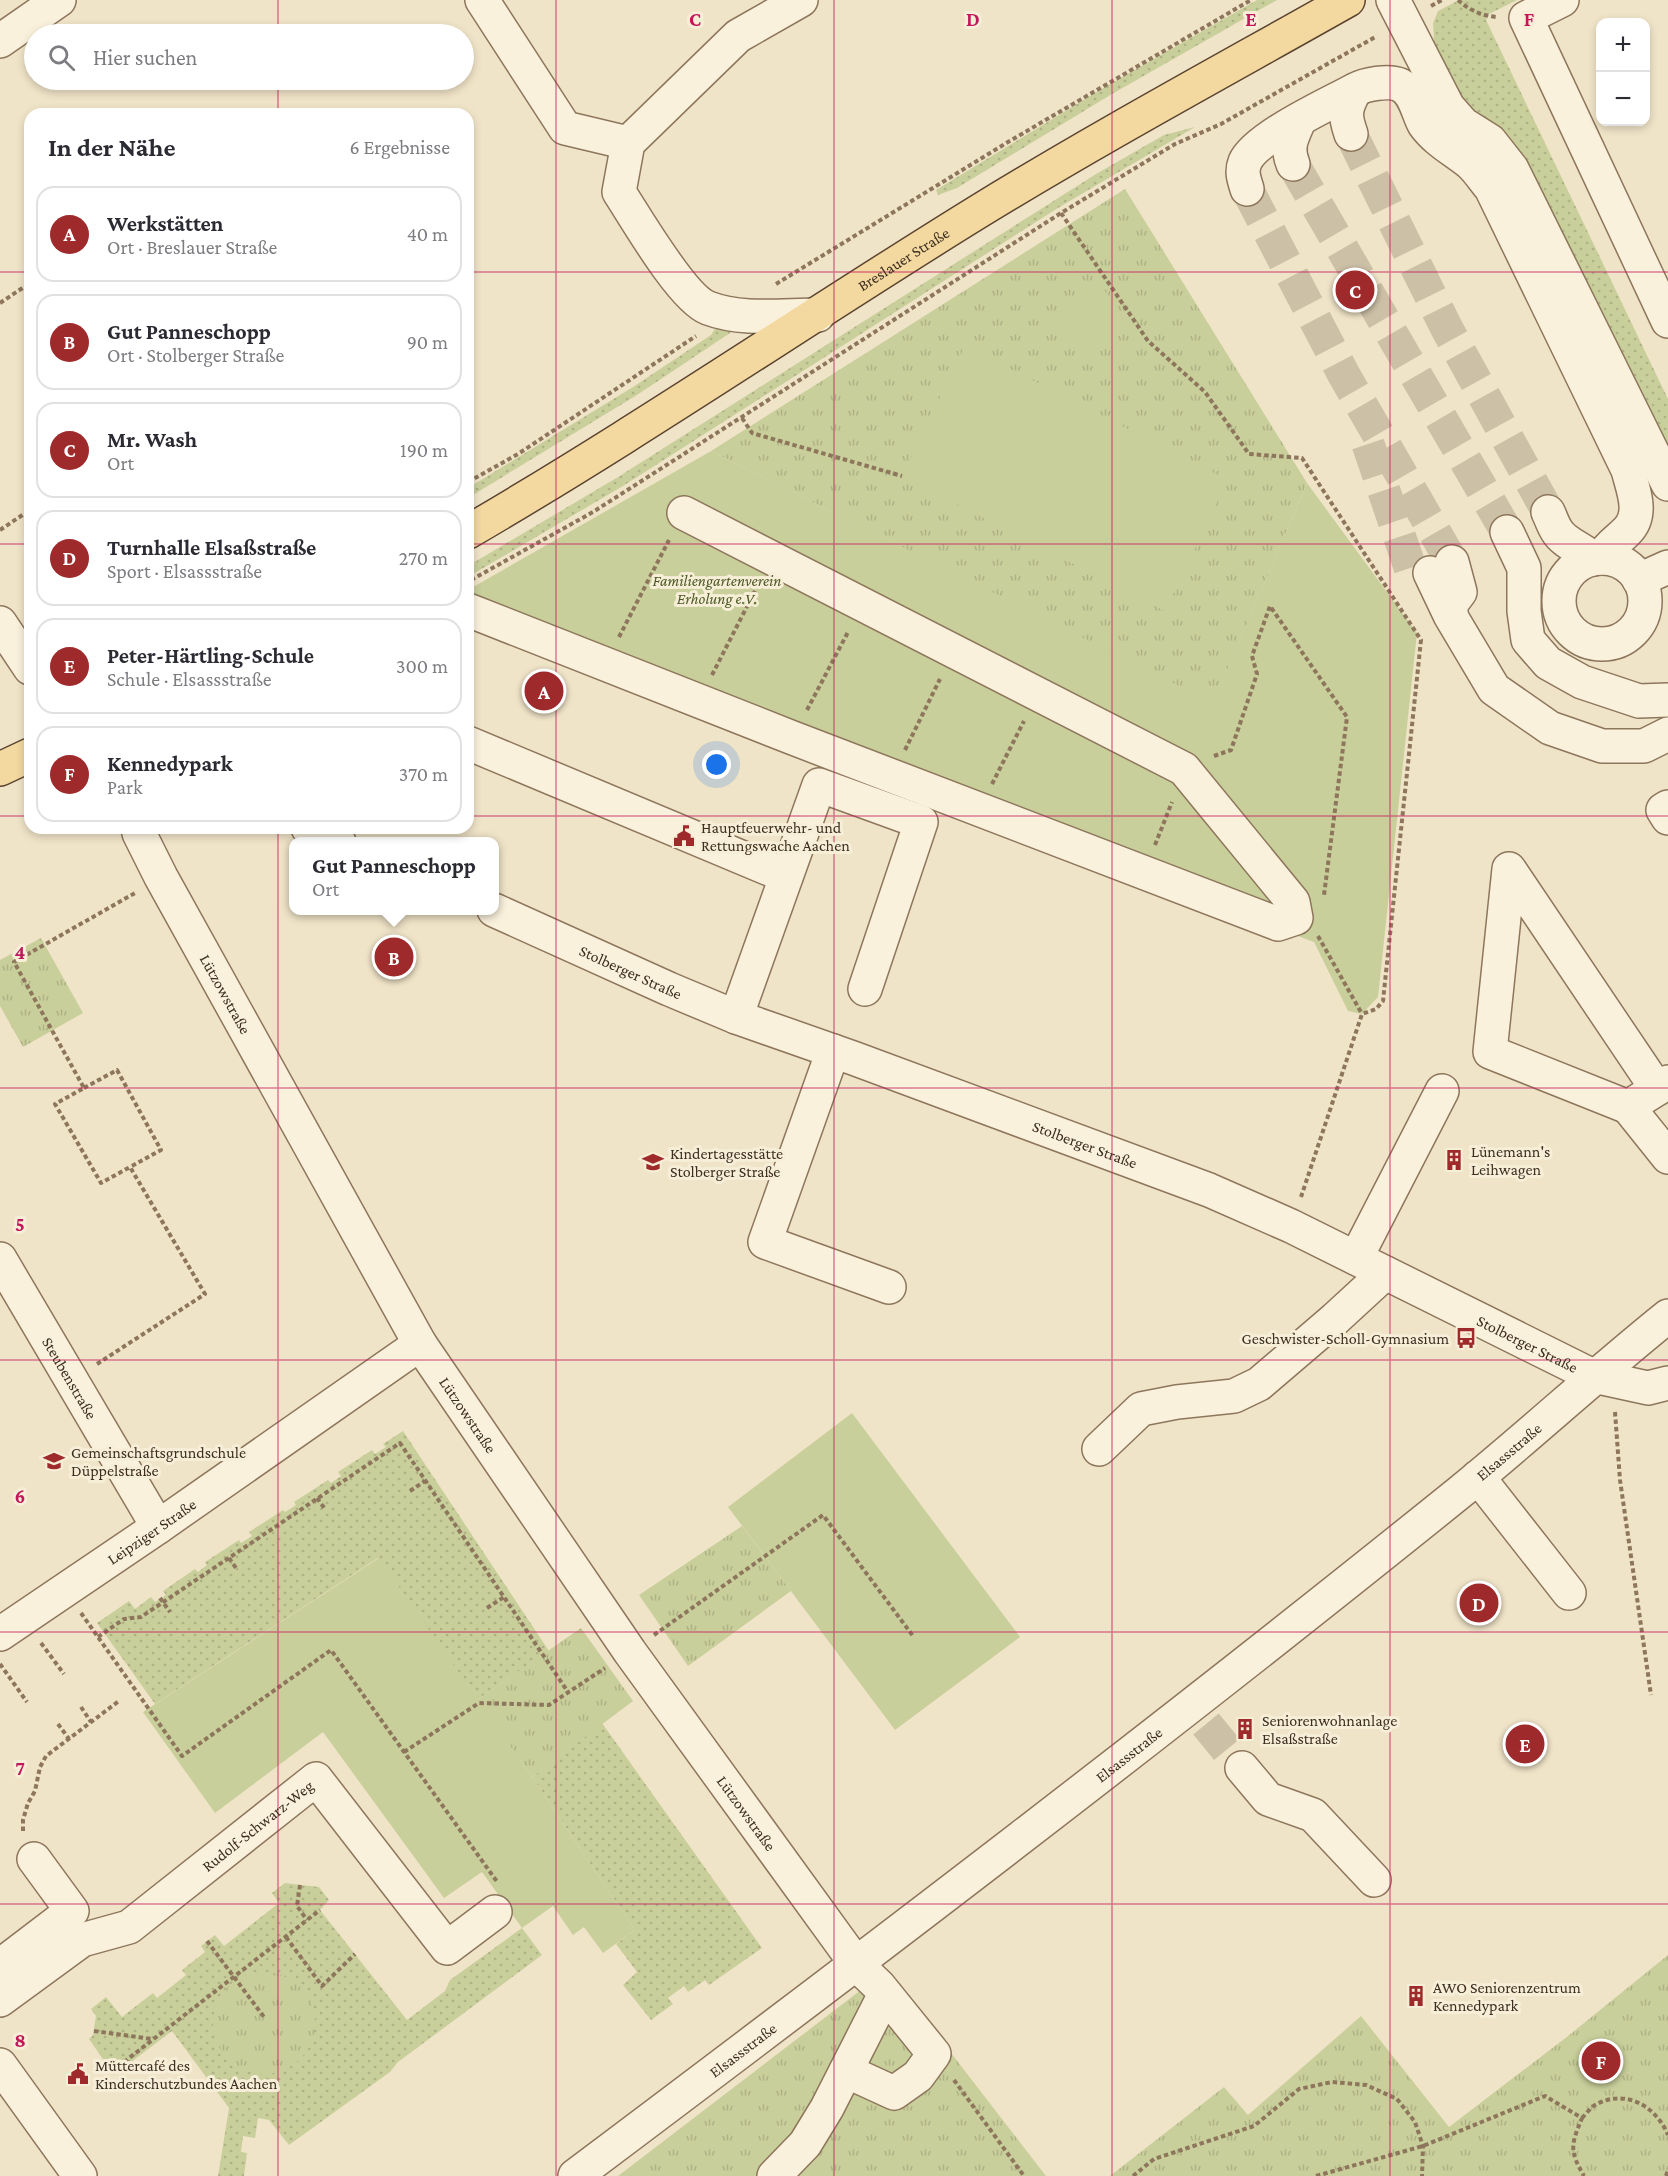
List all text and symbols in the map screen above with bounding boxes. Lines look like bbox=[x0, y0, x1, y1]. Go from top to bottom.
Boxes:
text: C bbox=[689, 8, 701, 30]
text: D bbox=[966, 8, 980, 30]
text: E bbox=[1245, 8, 1257, 30]
text: F bbox=[1524, 8, 1535, 30]
map controls bbox=[1596, 18, 1650, 126]
button: + bbox=[1596, 18, 1650, 72]
search box bbox=[24, 24, 474, 90]
icon: search bbox=[45, 41, 78, 74]
text: Hier suchen bbox=[93, 45, 197, 70]
button: − bbox=[1596, 72, 1650, 126]
text: In der Nähe bbox=[48, 133, 176, 162]
text: 6 Ergebnisse bbox=[349, 136, 450, 158]
text: Werkstätten bbox=[107, 211, 223, 236]
text: A bbox=[64, 223, 75, 245]
text: 40 m bbox=[407, 223, 448, 245]
street label: Breslauer Straße bbox=[855, 224, 952, 294]
text: Ort · Breslauer Straße bbox=[107, 236, 277, 258]
pin: C bbox=[1336, 268, 1374, 312]
text: Gut Panneschopp bbox=[107, 319, 271, 344]
text: B bbox=[64, 331, 75, 353]
text: 90 m bbox=[407, 331, 448, 353]
text: Ort · Stolberger Straße bbox=[107, 344, 284, 366]
text: Mr. Wash bbox=[107, 427, 197, 452]
text: C bbox=[63, 439, 76, 461]
text: 190 m bbox=[400, 439, 448, 461]
text: Ort bbox=[107, 452, 134, 474]
text: Turnhalle Elsaßstraße bbox=[107, 535, 316, 560]
text: D bbox=[63, 547, 76, 569]
text: 270 m bbox=[399, 547, 448, 569]
text: Sport · Elsassstraße bbox=[107, 560, 262, 582]
park label: Familiengartenverein Erholung e.V. bbox=[653, 572, 781, 608]
text: Peter-Härtling-Schule bbox=[107, 643, 314, 668]
text: E bbox=[64, 655, 75, 677]
text: 300 m bbox=[396, 655, 448, 677]
text: Schule · Elsassstraße bbox=[107, 668, 272, 690]
pin: A bbox=[524, 668, 564, 714]
your location bbox=[702, 750, 731, 779]
text: Kennedypark bbox=[107, 751, 233, 776]
text: F bbox=[64, 763, 75, 785]
text: 370 m bbox=[399, 763, 448, 785]
text: Park bbox=[107, 776, 143, 798]
place label: Hauptfeuerwehr- und Rettungswache Aachen bbox=[701, 819, 850, 855]
public building icon: Hauptfeuerwehr- und Rettungswache Aachen bbox=[672, 824, 696, 848]
popup bbox=[289, 837, 499, 915]
text: Gut Panneschopp bbox=[312, 853, 476, 878]
text: Ort bbox=[312, 878, 339, 900]
pin: B bbox=[374, 934, 414, 980]
text: 4 bbox=[15, 941, 26, 963]
street label: Stolberger Straße bbox=[577, 942, 684, 1002]
street label: Lützowstraße bbox=[197, 951, 254, 1037]
street label: Stolberger Straße bbox=[1030, 1117, 1139, 1172]
place label: Lünemann's Leihwagen bbox=[1471, 1143, 1550, 1179]
place label: Kindertagesstätte Stolberger Straße bbox=[670, 1145, 783, 1181]
building icon: Lünemann's Leihwagen bbox=[1442, 1148, 1466, 1172]
school or university icon: Kindertagesstätte Stolberger Straße bbox=[641, 1150, 665, 1174]
text: 5 bbox=[15, 1213, 25, 1235]
street label: Stolberger Straße bbox=[1474, 1312, 1581, 1376]
bus stop icon: Geschwister-Scholl-Gymnasium bbox=[1454, 1326, 1478, 1350]
place label: Geschwister-Scholl-Gymnasium bbox=[1242, 1330, 1449, 1348]
street label: Steubenstraße bbox=[39, 1334, 100, 1422]
street label: Lützowstraße bbox=[436, 1374, 500, 1456]
street label: Elsassstraße bbox=[1473, 1419, 1545, 1484]
place label: Gemeinschaftsgrundschule Düppelstraße bbox=[71, 1444, 246, 1480]
school or university icon: Gemeinschaftsgrundschule Düppelstraße bbox=[42, 1449, 66, 1473]
text: 6 bbox=[15, 1485, 25, 1507]
street label: Leipziger Straße bbox=[104, 1495, 199, 1568]
pin: D bbox=[1460, 1580, 1498, 1626]
place label: Seniorenwohnanlage Elsaßstraße bbox=[1262, 1712, 1397, 1747]
building icon: Seniorenwohnanlage Elsaßstraße bbox=[1233, 1717, 1257, 1741]
pin: E bbox=[1506, 1722, 1544, 1766]
street label: Elsassstraße bbox=[1092, 1723, 1165, 1786]
text: 7 bbox=[15, 1757, 25, 1779]
street label: Lützowstraße bbox=[714, 1773, 779, 1854]
street label: Rudolf-Schwarz-Weg bbox=[199, 1777, 317, 1875]
place label: AWO Seniorenzentrum Kennedypark bbox=[1433, 1979, 1581, 2015]
building icon: AWO Seniorenzentrum Kennedypark bbox=[1404, 1984, 1428, 2008]
street label: Elsassstraße bbox=[706, 2019, 780, 2081]
text: 8 bbox=[14, 2029, 26, 2051]
pin: F bbox=[1582, 2038, 1620, 2084]
place label: Müttercafé des Kinderschutzbundes Aachen bbox=[95, 2057, 278, 2092]
public building icon: Müttercafé des Kinderschutzbundes Aachen bbox=[66, 2062, 90, 2086]

